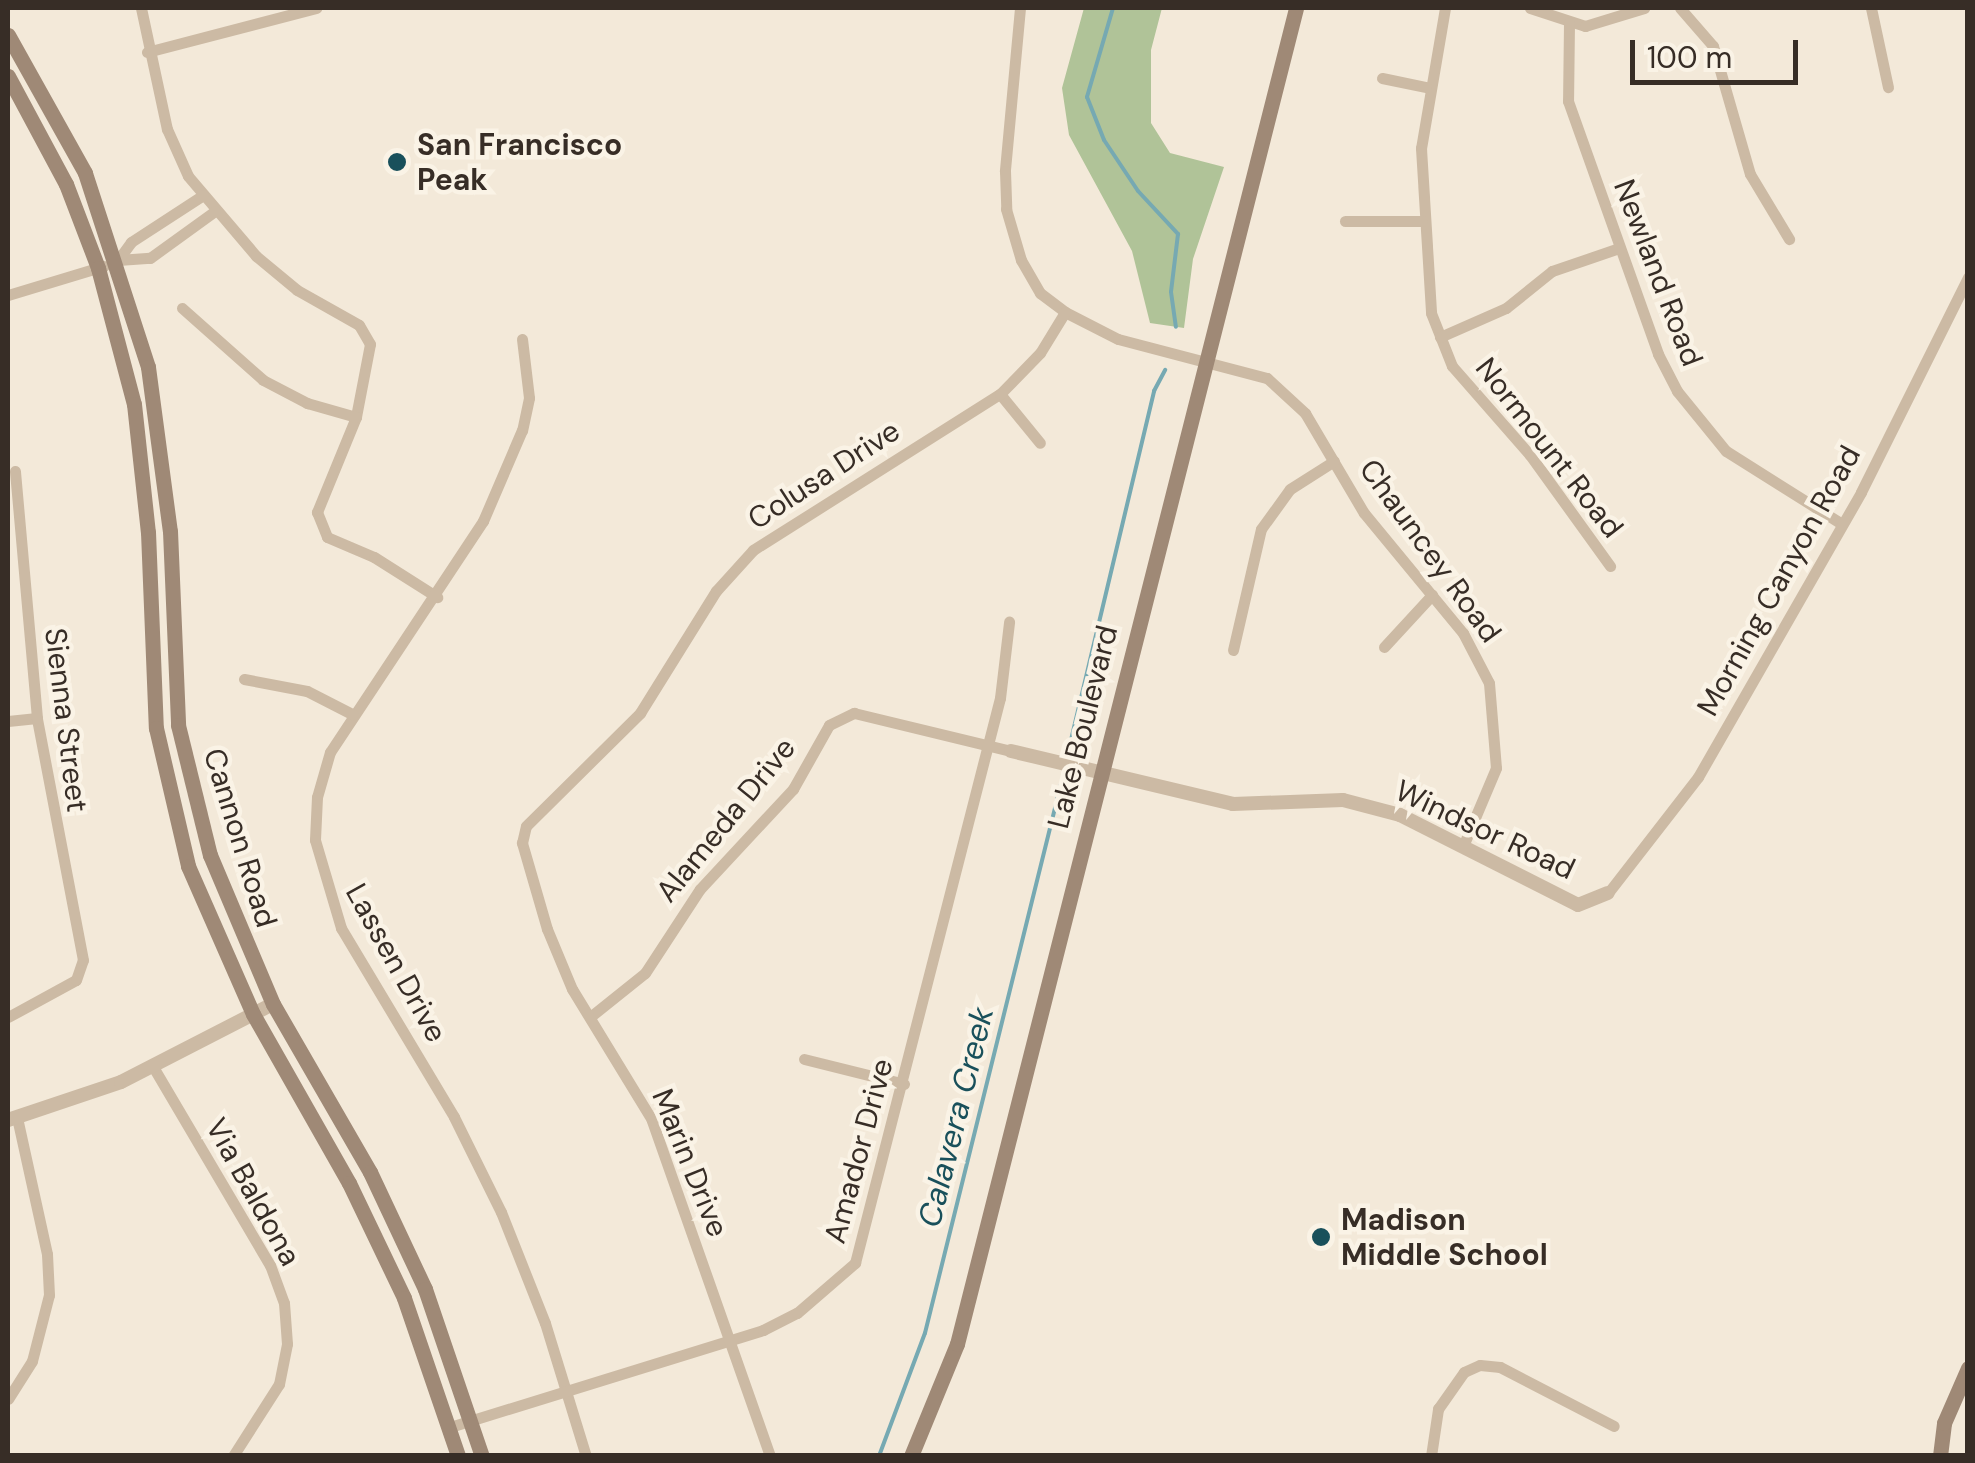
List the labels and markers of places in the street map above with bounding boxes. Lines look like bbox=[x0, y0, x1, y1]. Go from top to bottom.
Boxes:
place label: San Francisco Peak bbox=[417, 127, 622, 198]
marker: San Francisco Peak bbox=[386, 151, 408, 173]
place label: Madison Middle School bbox=[1341, 1202, 1548, 1272]
marker: Madison Middle School bbox=[1310, 1226, 1332, 1248]

